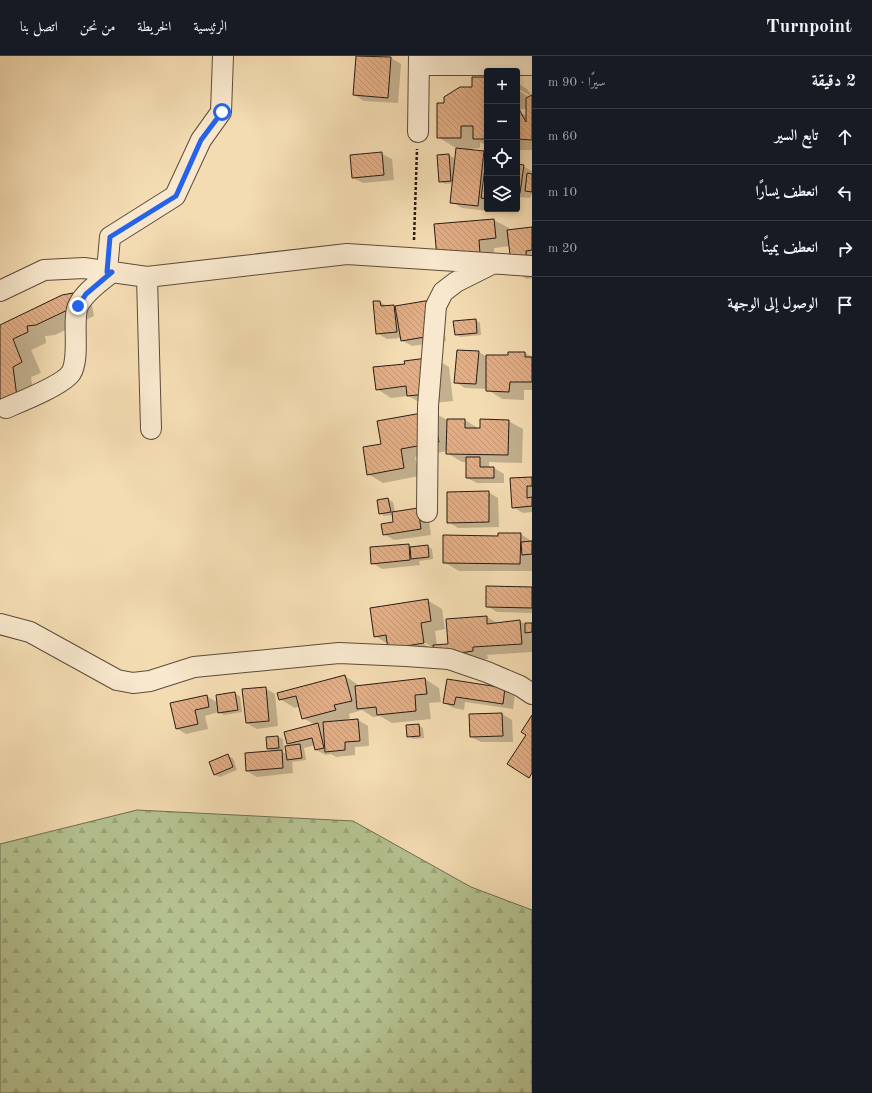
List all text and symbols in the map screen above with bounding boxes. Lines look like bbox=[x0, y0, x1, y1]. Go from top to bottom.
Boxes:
text: Turnpoint bbox=[766, 18, 852, 37]
text: اتصل بنا bbox=[20, 20, 58, 34]
text: من نحن bbox=[80, 20, 115, 34]
text: الخريطة bbox=[137, 20, 171, 34]
text: الرئيسية bbox=[193, 20, 227, 34]
map controls bbox=[484, 68, 520, 212]
button: + bbox=[484, 68, 520, 104]
text: 2 دقيقة bbox=[812, 73, 856, 90]
text: سيرًا · 90 m bbox=[548, 76, 605, 89]
route start bbox=[213, 103, 231, 121]
button: − bbox=[484, 104, 520, 140]
icon: ahead bbox=[834, 126, 856, 148]
text: تابع السير bbox=[775, 129, 818, 144]
text: 60 m bbox=[548, 130, 577, 143]
button: locate bbox=[484, 140, 520, 176]
button: layers bbox=[484, 176, 520, 212]
icon: left bbox=[834, 182, 856, 204]
text: انعطف يسارًا bbox=[756, 185, 818, 200]
text: 10 m bbox=[548, 186, 577, 199]
icon: right bbox=[834, 238, 856, 260]
text: انعطف يمينًا bbox=[762, 241, 818, 256]
text: 20 m bbox=[548, 242, 577, 255]
icon: arrive bbox=[834, 294, 856, 316]
route end bbox=[69, 297, 87, 315]
text: الوصول إلى الوجهة bbox=[727, 297, 818, 312]

